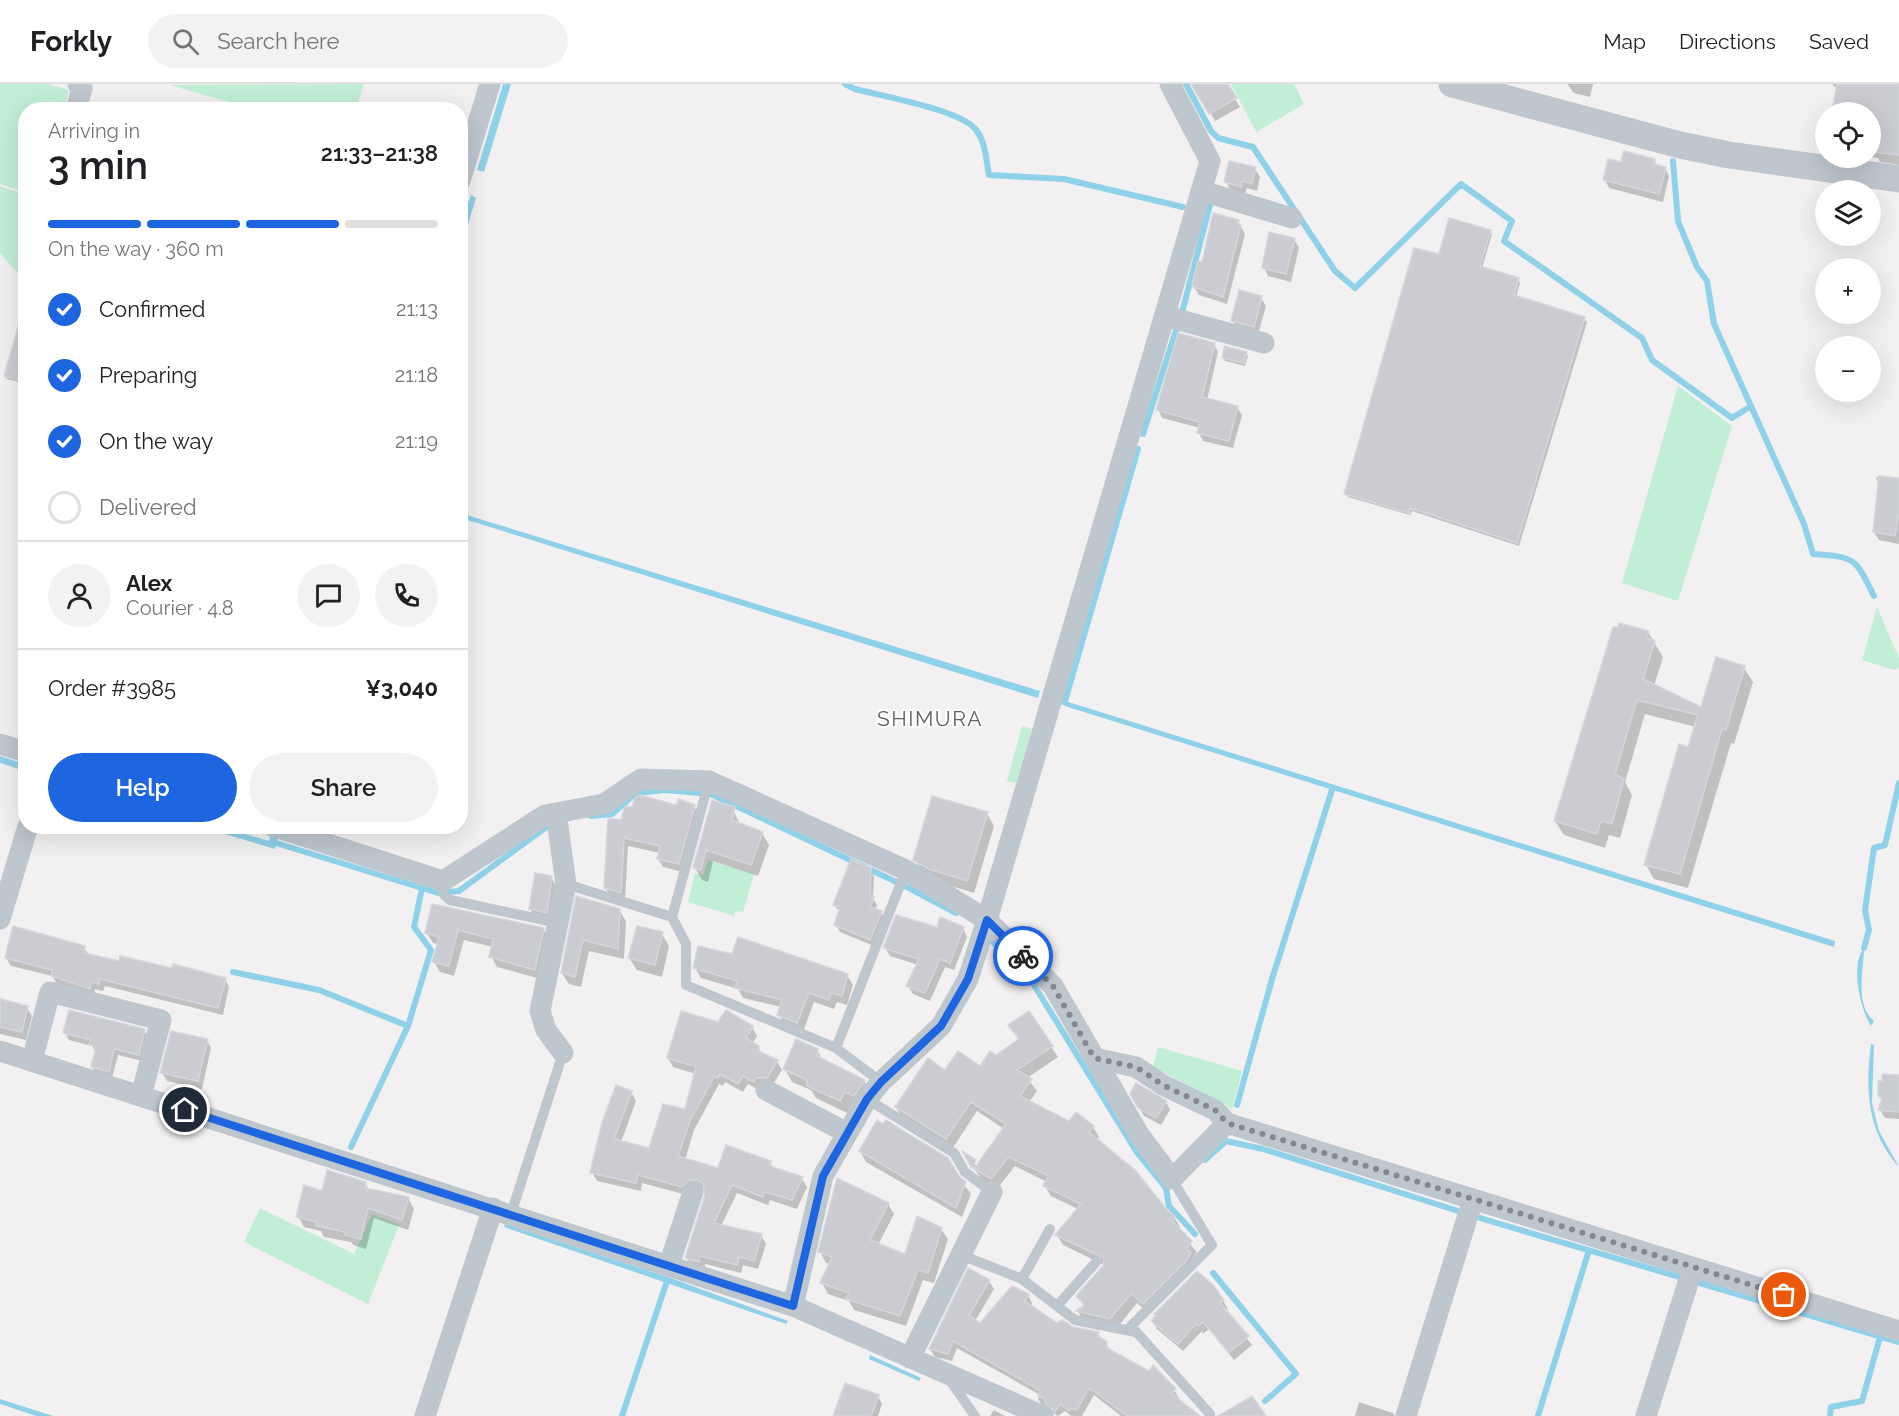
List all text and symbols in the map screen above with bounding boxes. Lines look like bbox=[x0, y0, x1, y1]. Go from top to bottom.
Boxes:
search box bbox=[148, 14, 568, 68]
text: Forkly bbox=[30, 25, 112, 58]
icon: search bbox=[169, 25, 202, 58]
text: Search here bbox=[217, 28, 339, 54]
text: Map bbox=[1603, 29, 1646, 54]
text: Directions bbox=[1679, 29, 1776, 54]
text: Saved bbox=[1809, 29, 1869, 54]
map controls bbox=[1815, 102, 1881, 402]
button: locate bbox=[1815, 102, 1881, 168]
text: Arriving in bbox=[48, 119, 140, 143]
text: 21:33–21:38 bbox=[321, 140, 438, 166]
text: 3 min bbox=[48, 142, 148, 188]
button: layers bbox=[1815, 180, 1881, 246]
text: On the way · 360 m bbox=[48, 237, 224, 261]
button: + bbox=[1815, 258, 1881, 324]
icon: check bbox=[48, 293, 81, 326]
text: Confirmed bbox=[99, 296, 206, 322]
text: 21:13 bbox=[396, 297, 438, 321]
button: − bbox=[1815, 336, 1881, 402]
icon: check bbox=[48, 359, 81, 392]
text: Preparing bbox=[99, 362, 197, 388]
text: 21:18 bbox=[395, 363, 438, 387]
icon: check bbox=[48, 425, 81, 458]
text: On the way bbox=[99, 428, 213, 454]
text: 21:19 bbox=[395, 429, 438, 453]
text: Delivered bbox=[99, 494, 197, 520]
button: person bbox=[48, 564, 111, 627]
button: chat bbox=[297, 564, 360, 627]
button: phone bbox=[375, 564, 438, 627]
text: Alex bbox=[126, 570, 172, 596]
text: Courier · 4.8 bbox=[126, 596, 234, 620]
text: Order #3985 bbox=[48, 675, 176, 701]
text: ¥3,040 bbox=[365, 675, 438, 701]
district label: SHIMURA bbox=[877, 706, 983, 731]
button: Help bbox=[48, 753, 237, 822]
button: Share bbox=[249, 753, 438, 822]
courier bbox=[993, 926, 1053, 986]
icon: bike bbox=[1007, 940, 1040, 973]
pin bbox=[159, 1084, 210, 1135]
icon: home bbox=[168, 1093, 201, 1126]
pin bbox=[1758, 1269, 1809, 1320]
icon: bag bbox=[1767, 1278, 1800, 1311]

